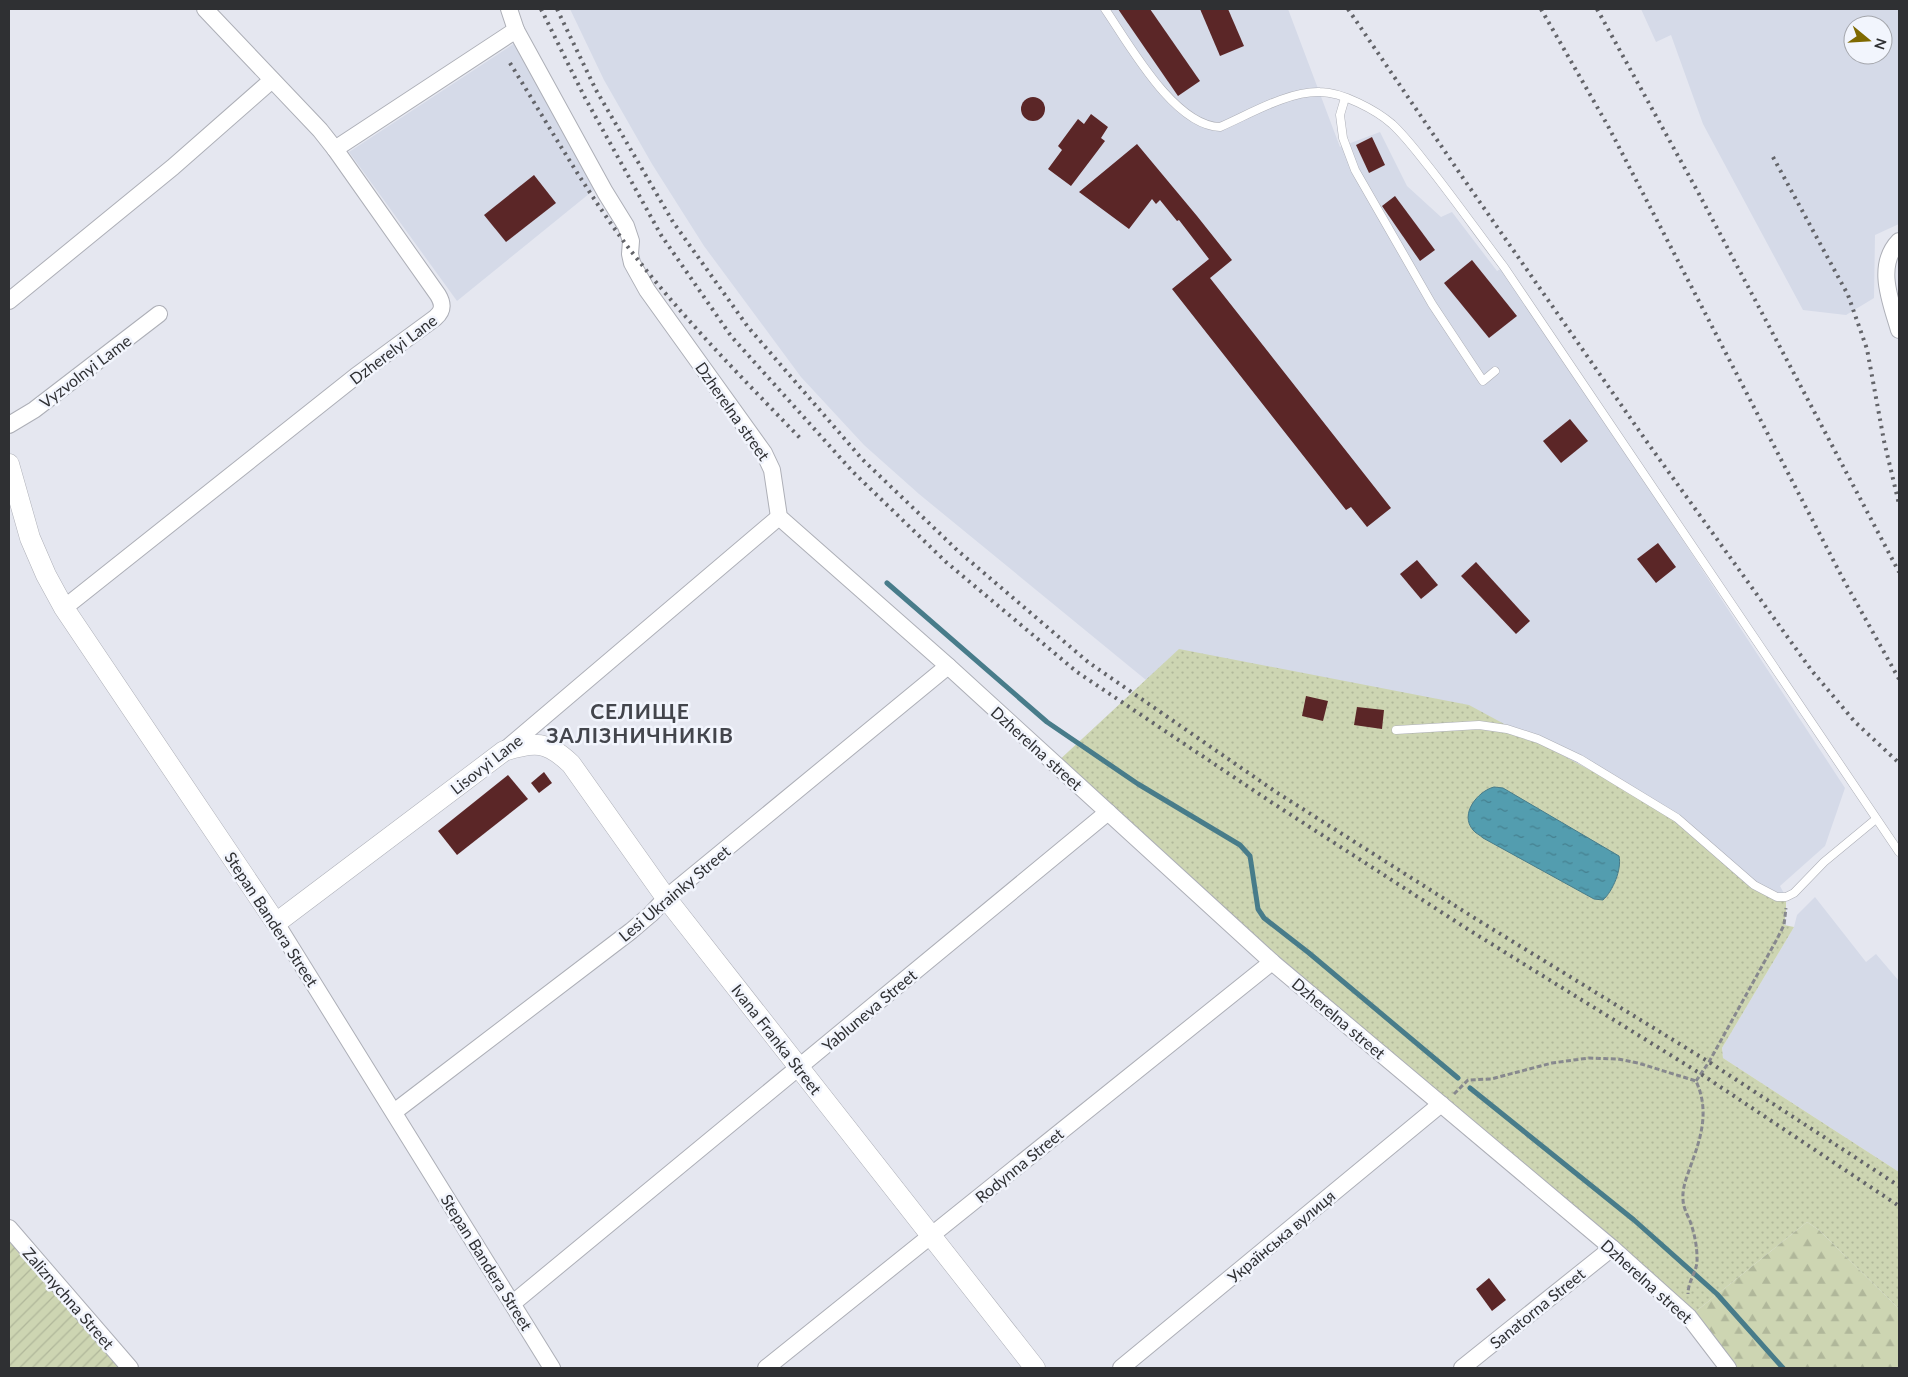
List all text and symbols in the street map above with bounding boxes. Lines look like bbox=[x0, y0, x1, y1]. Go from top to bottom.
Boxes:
north arrow bbox=[1843, 15, 1893, 65]
text: N bbox=[1871, 36, 1891, 52]
street label: Dzherelyi Lane bbox=[346, 310, 440, 388]
street label: Vyzvolnyi Lame bbox=[36, 330, 134, 412]
street label: Dzherelna street bbox=[692, 358, 774, 464]
district label: СЕЛИЩЕ ЗАЛІЗНИЧНИКІВ bbox=[546, 698, 734, 747]
street label: Dzherelna street bbox=[988, 702, 1087, 794]
street label: Lisovyi Lane bbox=[446, 730, 526, 798]
street label: Lesi Ukrainky Street bbox=[615, 841, 734, 945]
street label: Stepan Bandera Street bbox=[221, 848, 323, 990]
street label: Yabluneva Street bbox=[818, 965, 920, 1055]
street label: Dzherelna street bbox=[1288, 973, 1390, 1063]
street label: Ivana Franka Street bbox=[728, 980, 826, 1098]
street label: Rodynna Street bbox=[971, 1124, 1067, 1206]
street label: Українська вулиця bbox=[1224, 1186, 1338, 1286]
street label: Stepan Bandera Street bbox=[437, 1190, 537, 1334]
street label: Dzherelna street bbox=[1598, 1235, 1697, 1327]
street label: Zaliznychna Street bbox=[20, 1243, 119, 1353]
street label: Sanatorna Street bbox=[1486, 1264, 1589, 1352]

